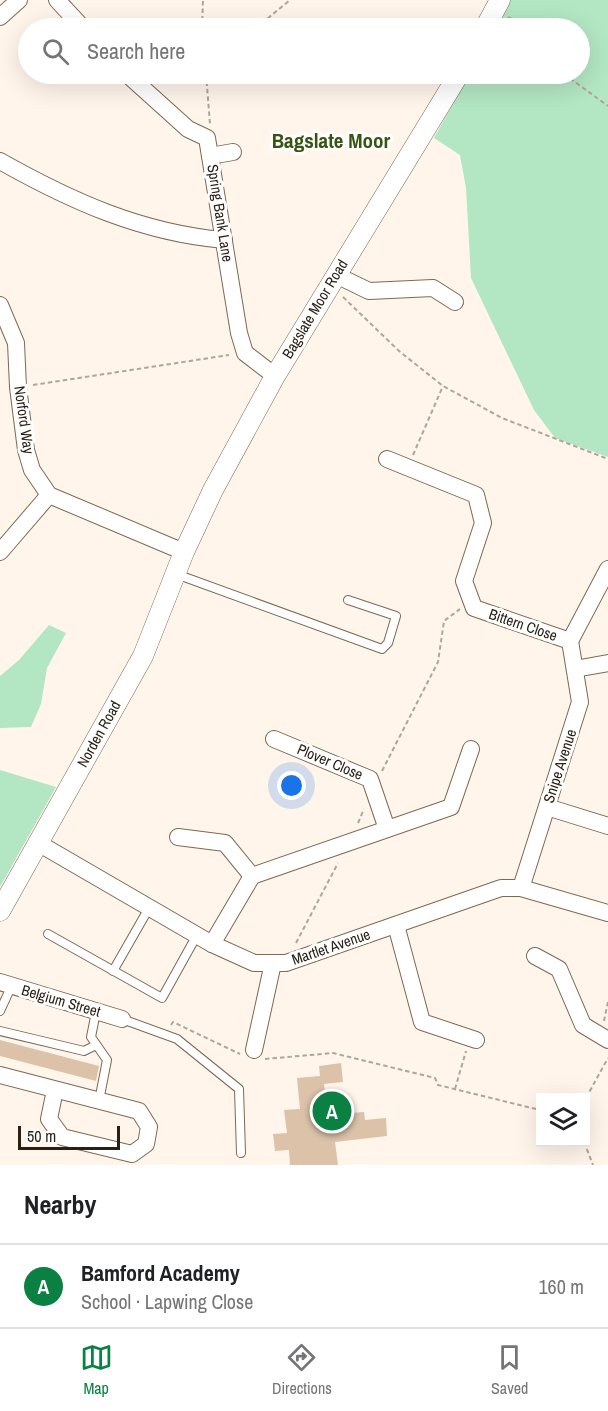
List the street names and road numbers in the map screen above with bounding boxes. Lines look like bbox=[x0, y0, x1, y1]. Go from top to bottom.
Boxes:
street label: Spring Bank Lane bbox=[202, 163, 239, 263]
street label: Bagslate Moor Road bbox=[277, 255, 352, 362]
street label: Norford Way bbox=[9, 385, 40, 456]
street label: Bittern Close bbox=[486, 603, 560, 646]
street label: Norden Road bbox=[72, 697, 125, 771]
street label: Snipe Avenue bbox=[538, 726, 581, 805]
street label: Plover Close bbox=[294, 738, 367, 785]
street label: Martlet Avenue bbox=[289, 923, 373, 970]
street label: Belgium Street bbox=[19, 979, 104, 1022]

